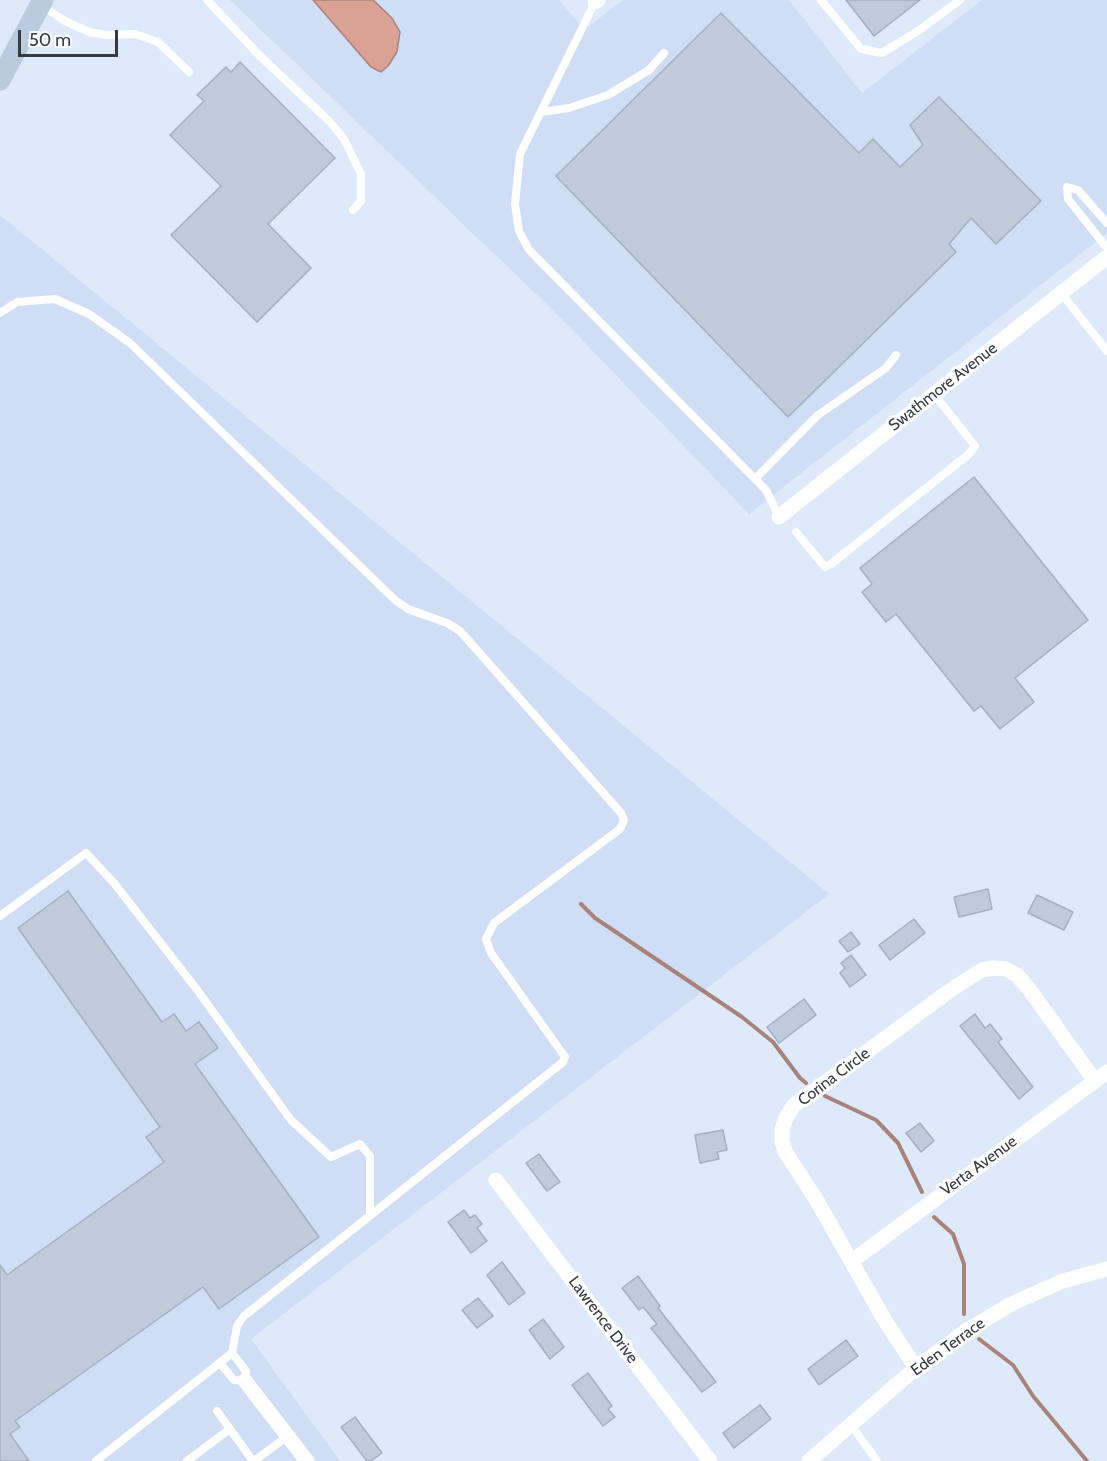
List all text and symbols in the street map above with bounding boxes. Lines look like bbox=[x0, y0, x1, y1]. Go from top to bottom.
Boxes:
scale bar bbox=[21, 18, 122, 56]
text: 50 m bbox=[29, 29, 71, 51]
street label: Swathmore Avenue bbox=[885, 339, 1001, 435]
street label: Corina Circle bbox=[794, 1044, 874, 1110]
street label: Verta Avenue bbox=[937, 1132, 1021, 1200]
street label: Lawrence Drive bbox=[564, 1273, 642, 1367]
street label: Eden Terrace bbox=[907, 1314, 989, 1380]

